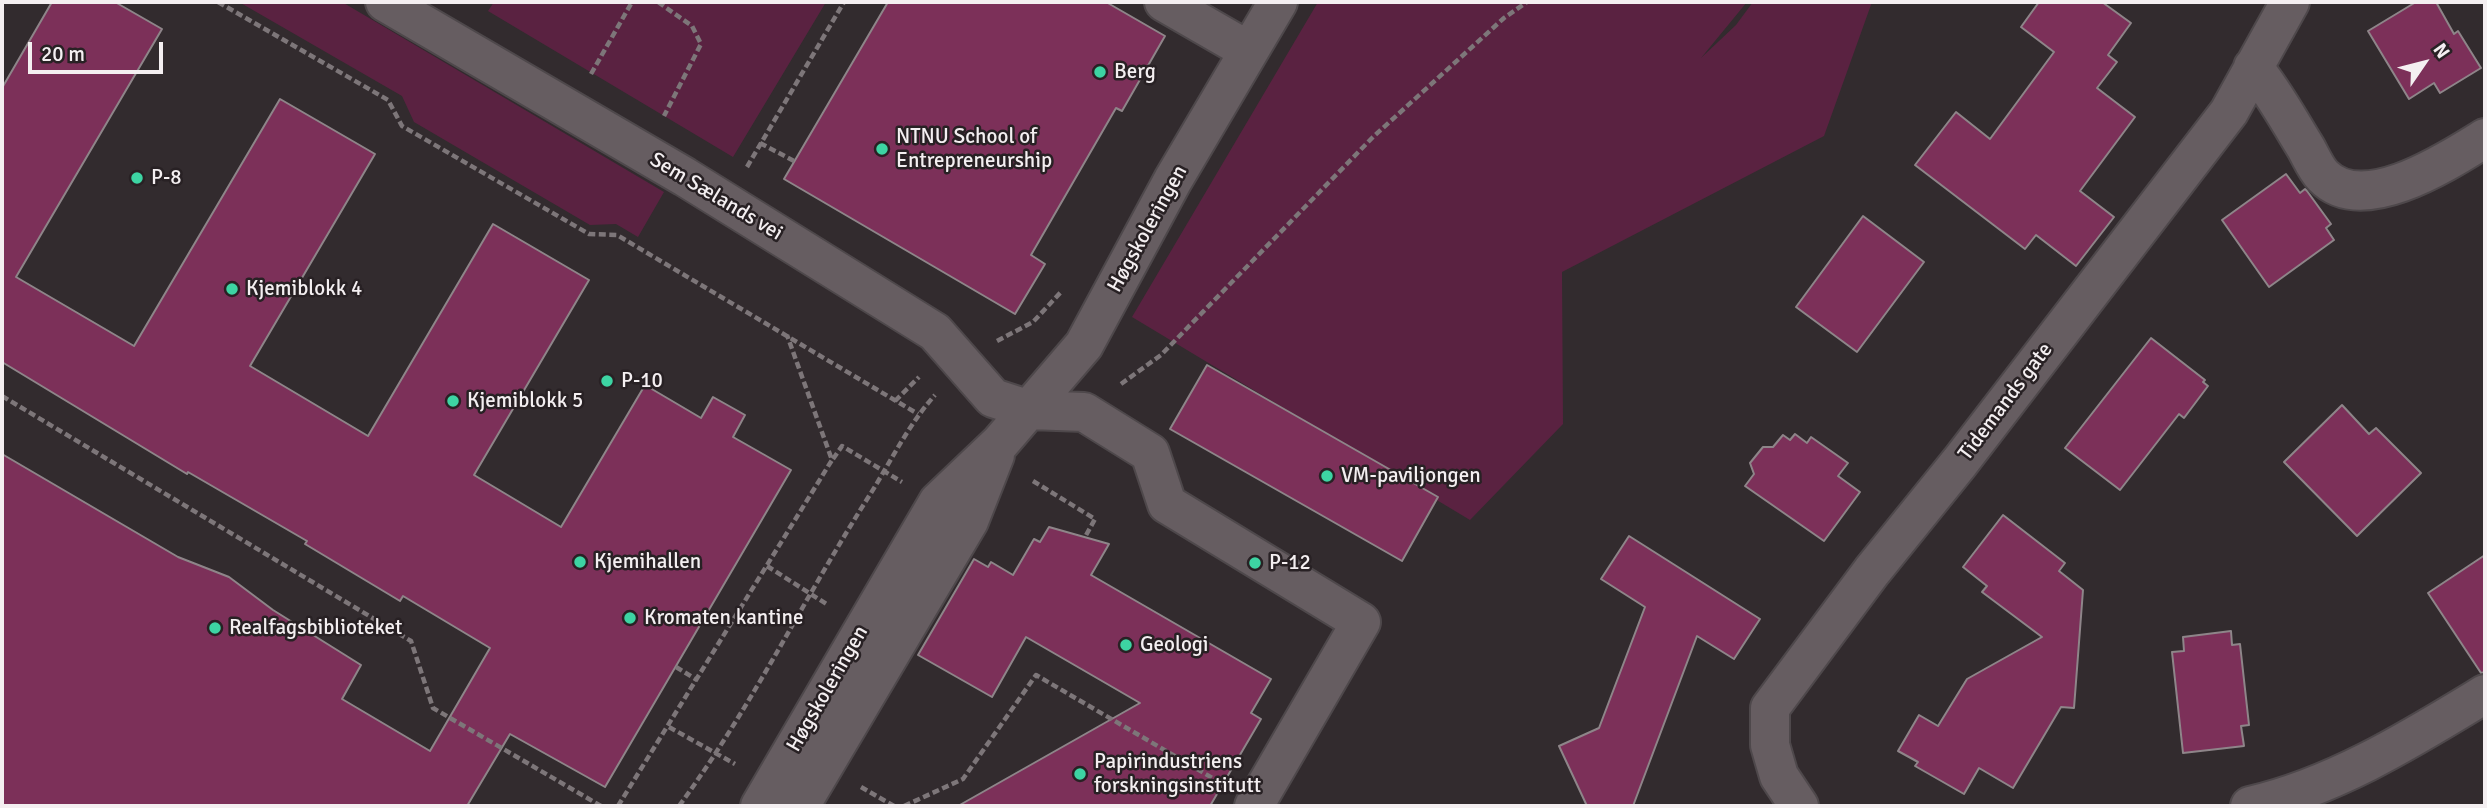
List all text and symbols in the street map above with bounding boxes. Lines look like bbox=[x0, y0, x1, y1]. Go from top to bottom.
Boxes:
scale bar bbox=[32, 28, 166, 72]
north arrow bbox=[2389, 28, 2459, 98]
text: N bbox=[2428, 39, 2455, 63]
text: 20 m bbox=[41, 41, 85, 67]
place label: Berg bbox=[1114, 59, 1156, 85]
marker: Berg bbox=[1092, 64, 1108, 80]
place label: NTNU School of Entrepreneurship bbox=[896, 124, 1052, 174]
marker: NTNU School of Entrepreneurship bbox=[874, 141, 890, 157]
street label: Sem Sælands vei bbox=[645, 147, 787, 247]
street label: Høgskoleringen bbox=[1103, 161, 1193, 297]
place label: P-8 bbox=[151, 165, 182, 191]
marker: P-8 bbox=[129, 170, 145, 186]
place label: Kjemiblokk 4 bbox=[246, 276, 362, 302]
marker: Kjemiblokk 4 bbox=[224, 281, 240, 297]
street label: Tidemands gate bbox=[1954, 338, 2058, 466]
place label: P-10 bbox=[621, 368, 663, 394]
marker: P-10 bbox=[599, 373, 615, 389]
place label: Kjemiblokk 5 bbox=[467, 388, 583, 414]
marker: Kjemiblokk 5 bbox=[445, 393, 461, 409]
place label: VM-paviljongen bbox=[1341, 463, 1481, 489]
marker: VM-paviljongen bbox=[1319, 468, 1335, 484]
place label: Kjemihallen bbox=[594, 549, 701, 575]
place label: P-12 bbox=[1269, 550, 1311, 576]
marker: Kjemihallen bbox=[572, 554, 588, 570]
marker: P-12 bbox=[1247, 555, 1263, 571]
place label: Kromaten kantine bbox=[644, 605, 803, 631]
marker: Kromaten kantine bbox=[622, 610, 638, 626]
place label: Realfagsbiblioteket bbox=[229, 615, 402, 641]
marker: Realfagsbiblioteket bbox=[207, 620, 223, 636]
street label: Høgskoleringen bbox=[782, 622, 874, 756]
place label: Geologi bbox=[1140, 632, 1209, 658]
marker: Geologi bbox=[1118, 637, 1134, 653]
place label: Papirindustriens forskningsinstitutt bbox=[1094, 749, 1261, 799]
marker: Papirindustriens forskningsinstitutt bbox=[1072, 766, 1088, 782]

